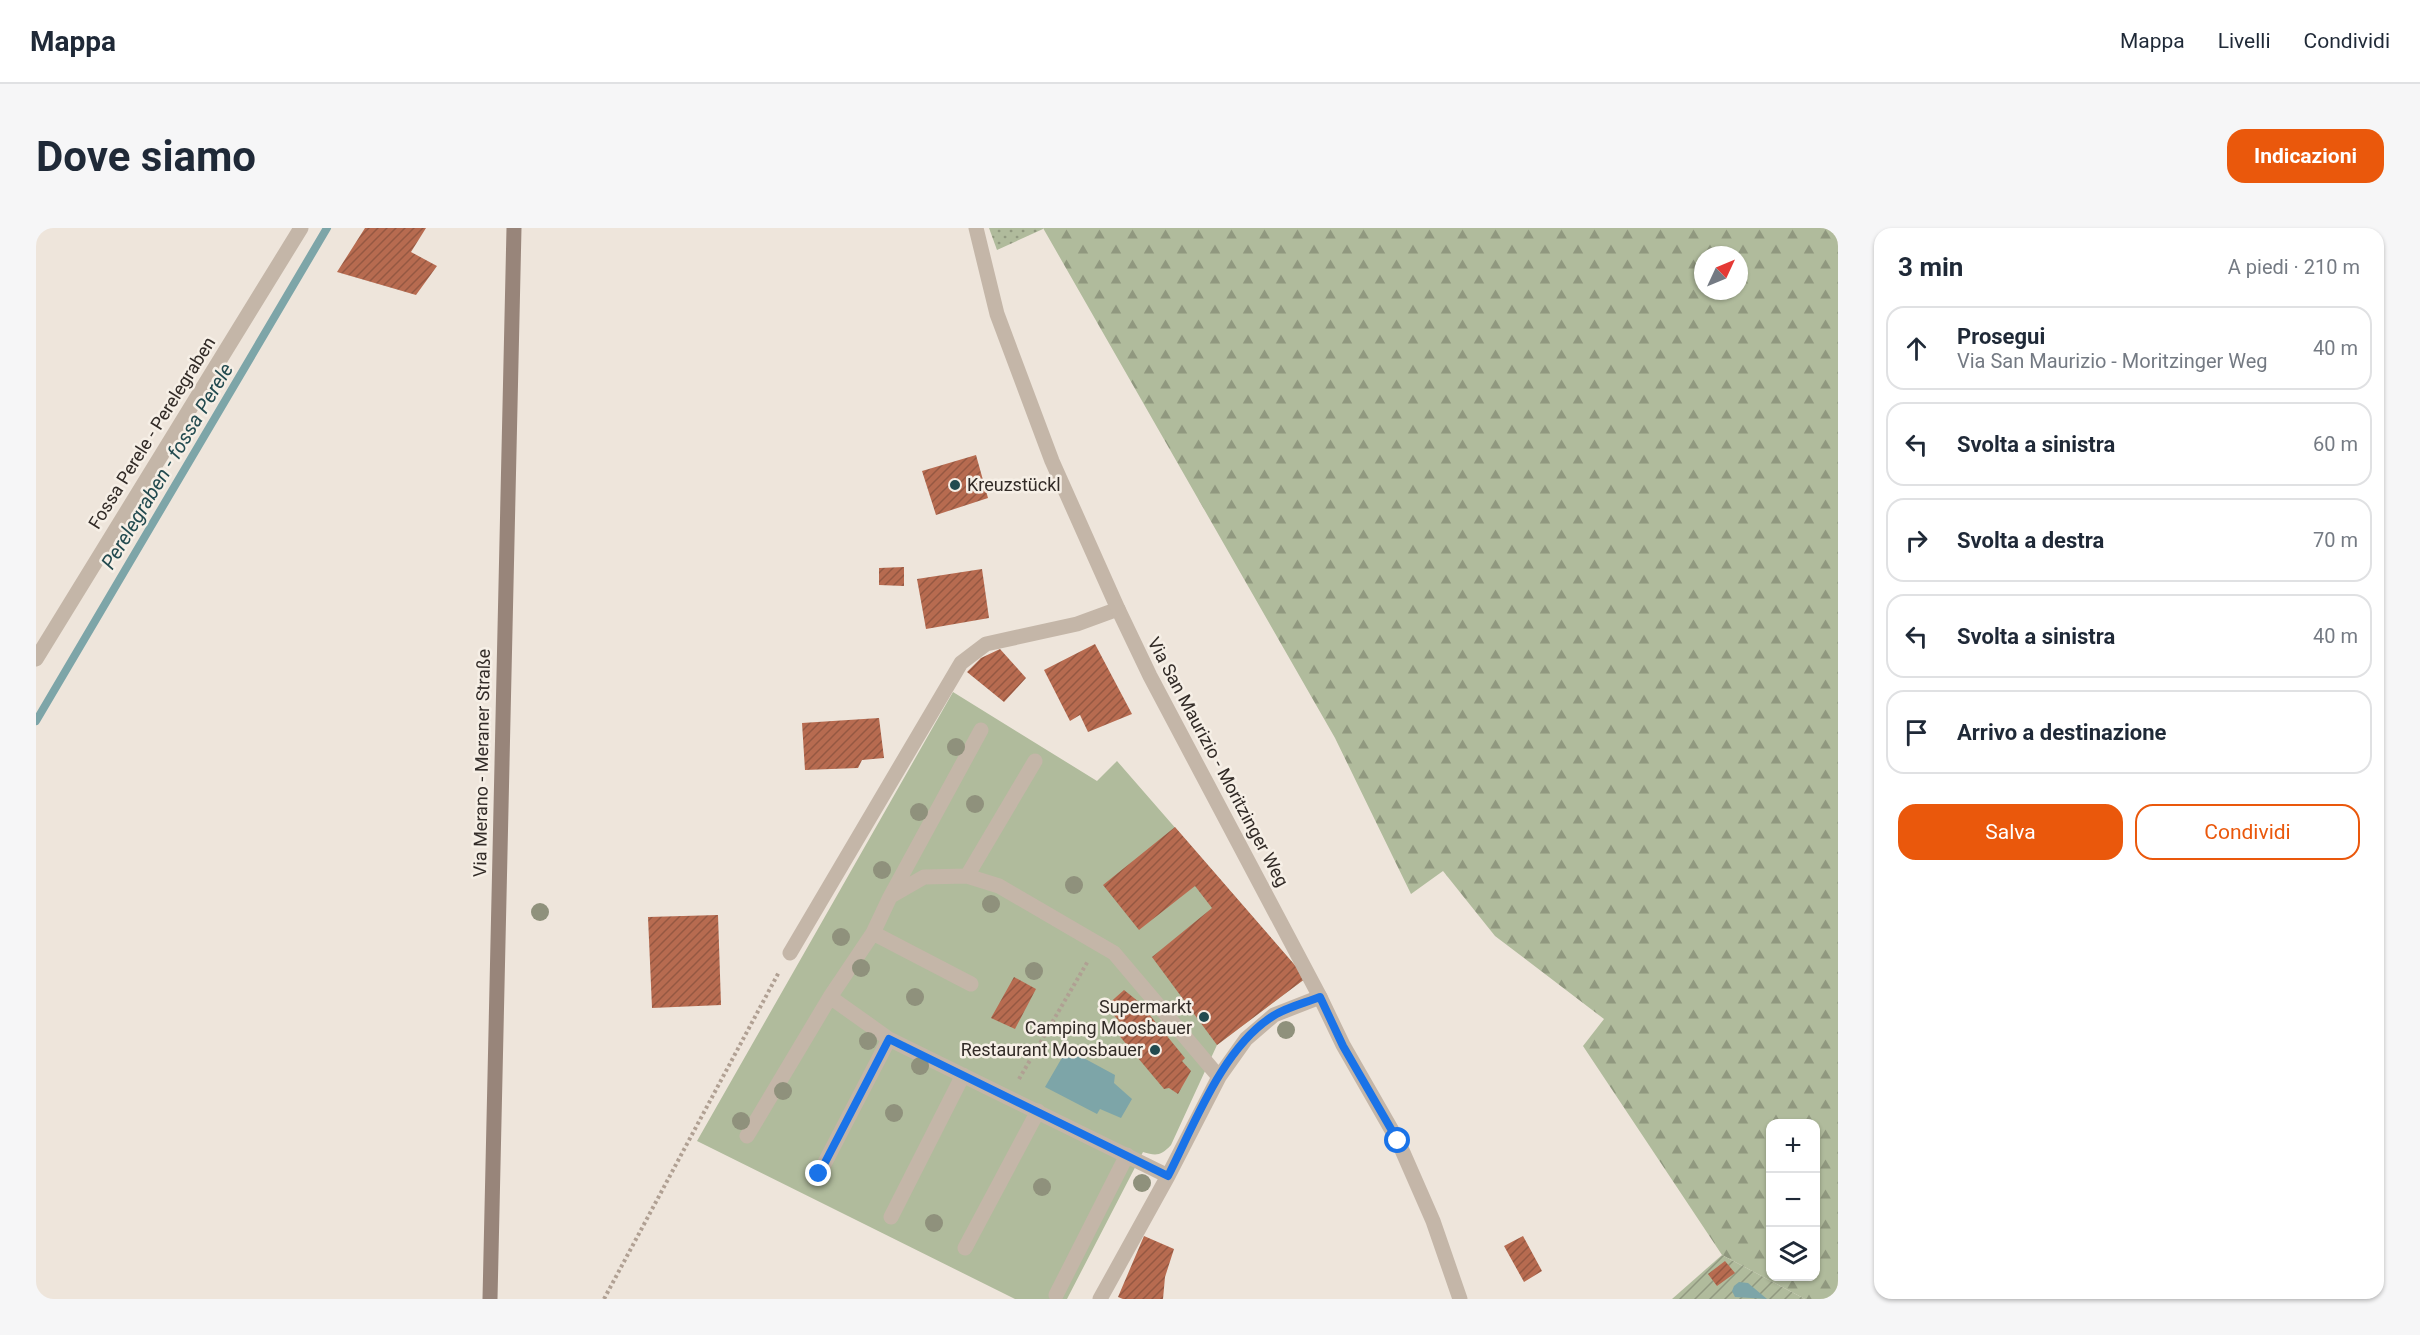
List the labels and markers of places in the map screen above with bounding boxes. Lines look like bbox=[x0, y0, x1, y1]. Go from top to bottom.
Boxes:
place label: Kreuzstückl bbox=[967, 474, 1061, 495]
marker: Kreuzstückl bbox=[948, 478, 962, 492]
place label: Supermarkt Camping Moosbauer bbox=[1025, 996, 1192, 1038]
marker: Supermarkt Camping Moosbauer bbox=[1197, 1010, 1211, 1024]
place label: Restaurant Moosbauer bbox=[961, 1039, 1143, 1060]
marker: Restaurant Moosbauer bbox=[1148, 1043, 1162, 1057]

